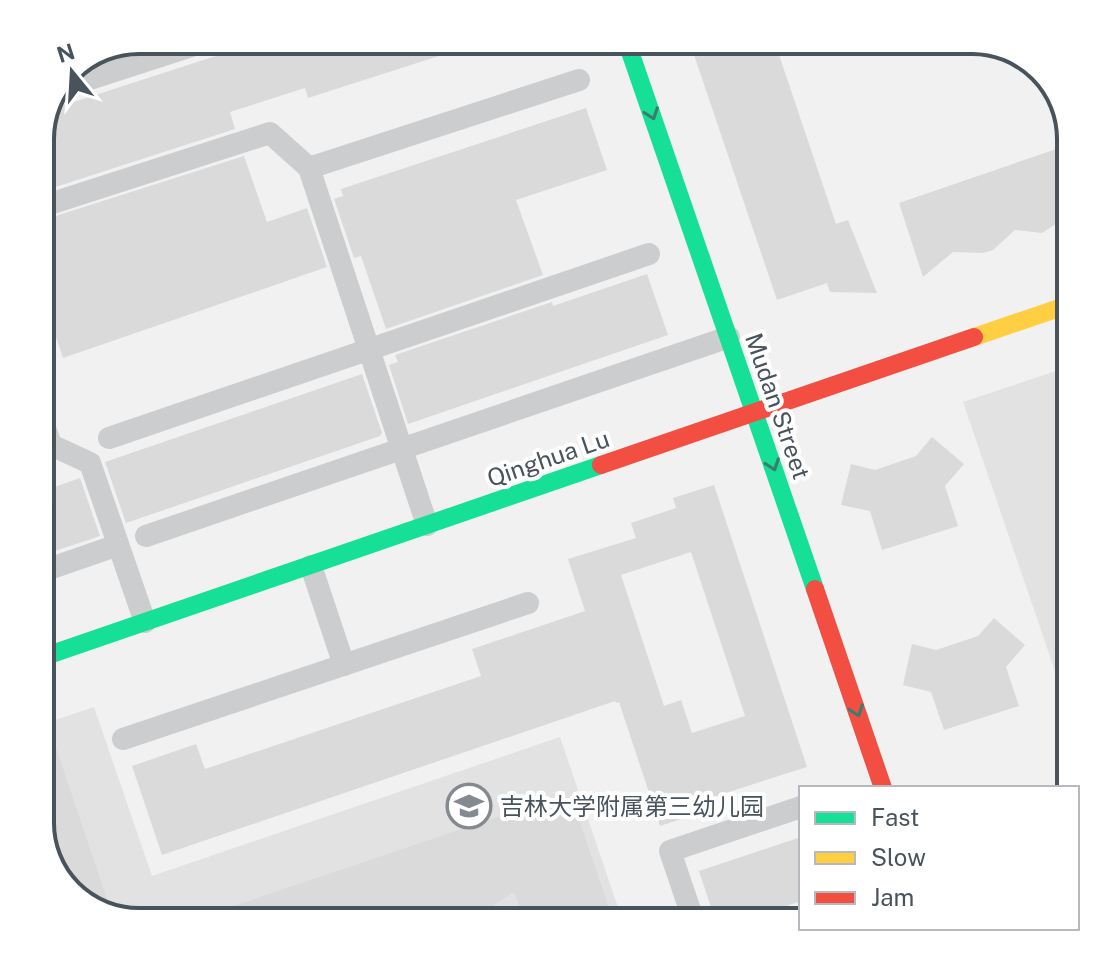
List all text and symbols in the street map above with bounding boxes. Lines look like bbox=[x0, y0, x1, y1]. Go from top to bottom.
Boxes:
north arrow bbox=[32, 32, 112, 112]
text: N bbox=[54, 38, 78, 68]
one-way arrow bbox=[642, 106, 658, 120]
street label: Mudan Street bbox=[740, 329, 816, 483]
street label: Qinghua Lu bbox=[483, 424, 613, 492]
one-way arrow bbox=[764, 457, 780, 471]
one-way arrow bbox=[847, 704, 863, 718]
school or university icon: 吉林大学附属第三幼儿园 bbox=[445, 782, 493, 830]
legend bbox=[799, 786, 1079, 930]
place label: 吉林大学附属第三幼儿园 bbox=[500, 792, 764, 820]
text: Fast bbox=[871, 803, 919, 831]
text: Slow bbox=[871, 843, 926, 871]
text: Jam bbox=[871, 883, 914, 911]

